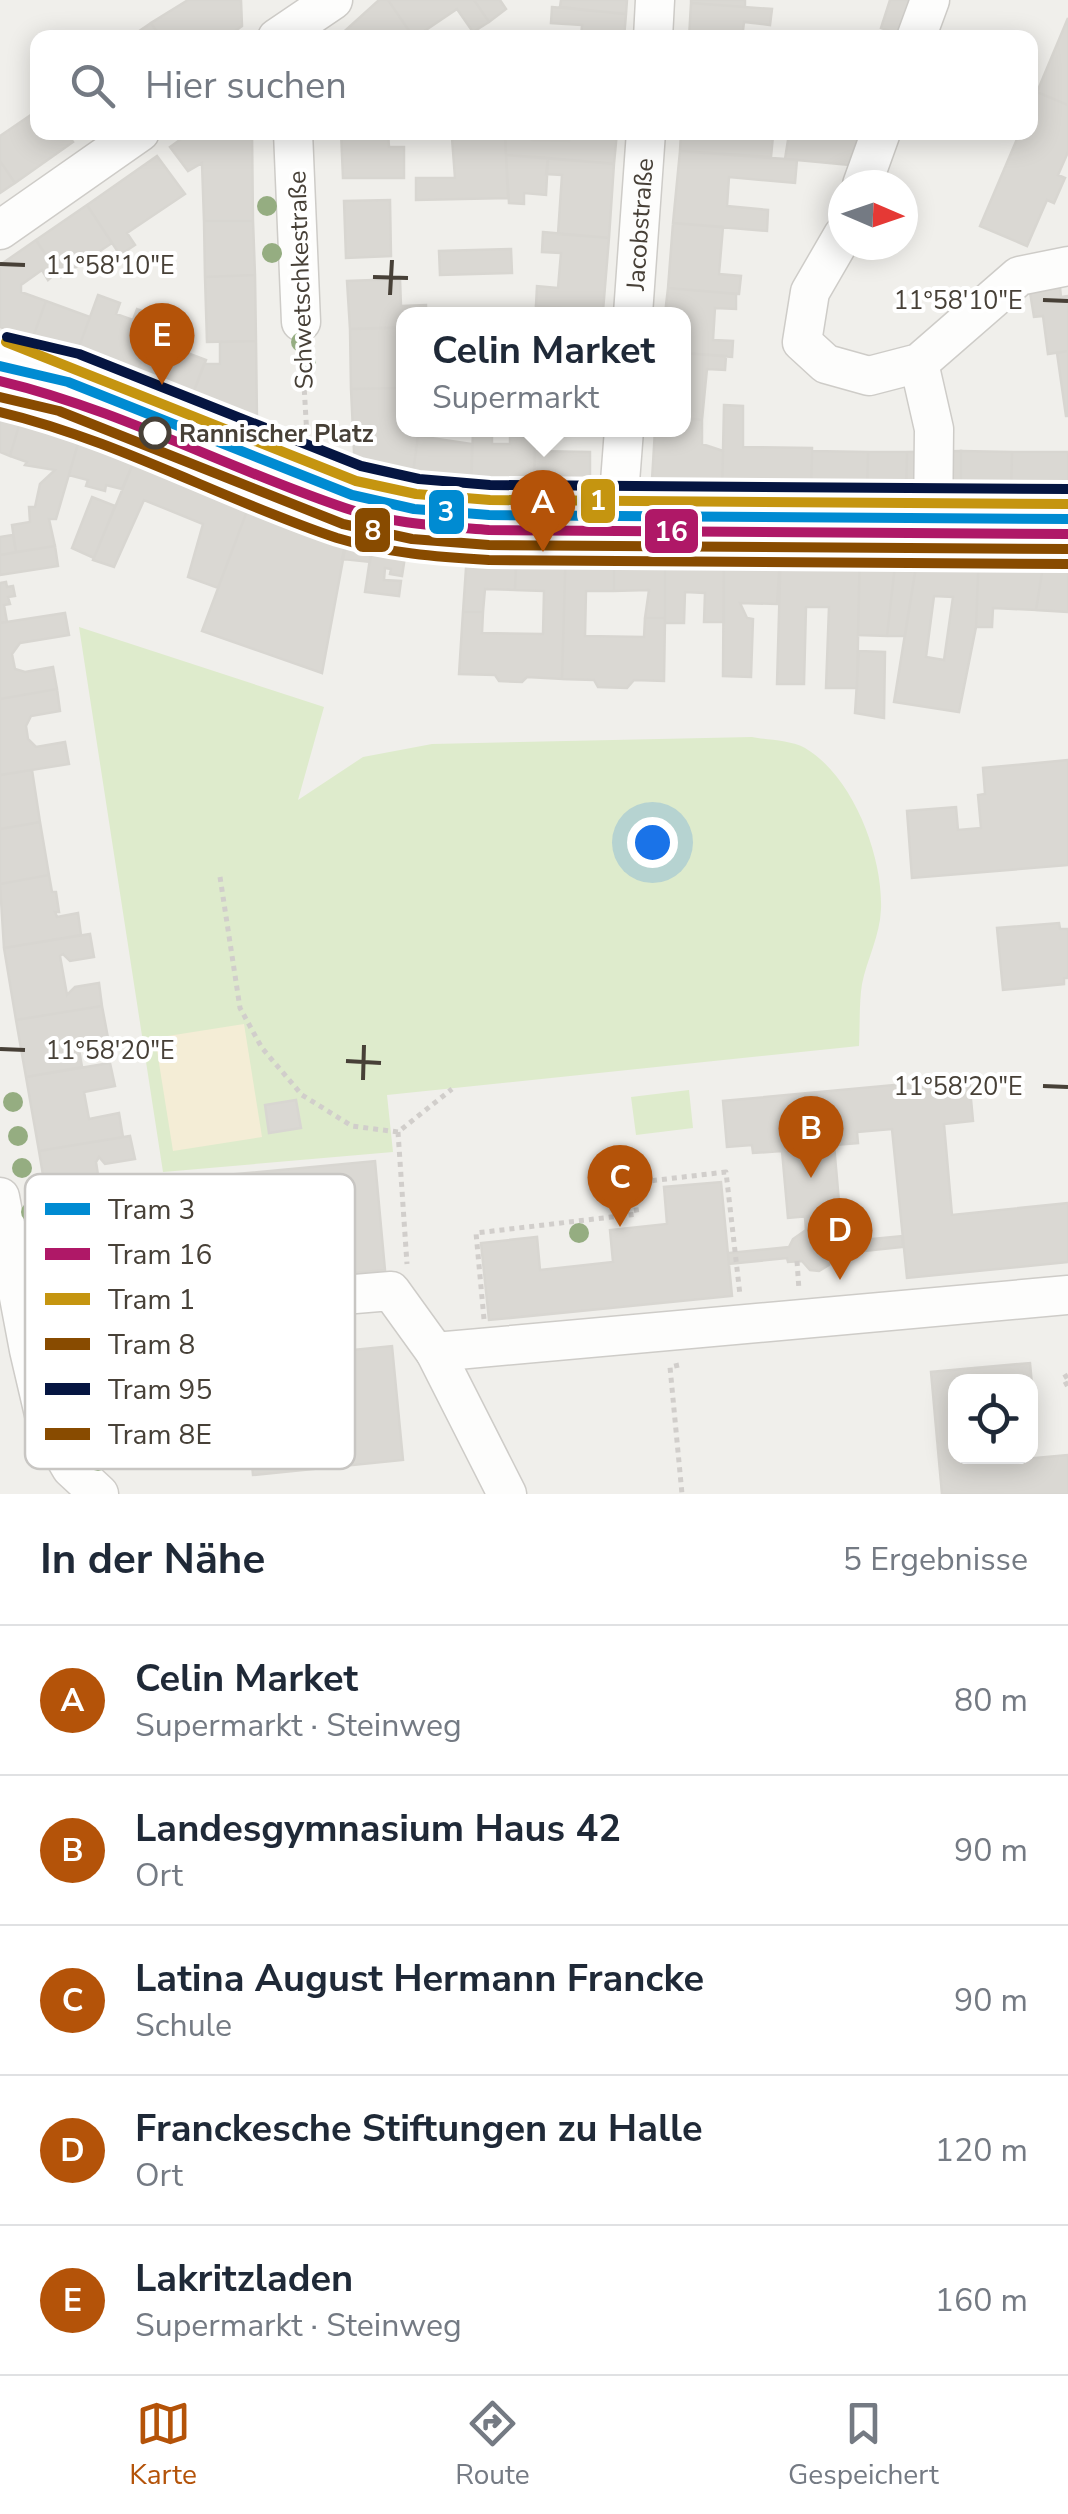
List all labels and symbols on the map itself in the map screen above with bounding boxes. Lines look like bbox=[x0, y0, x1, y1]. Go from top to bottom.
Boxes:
street label: Jacobstraße bbox=[619, 157, 662, 293]
street label: Schwetschkestraße bbox=[280, 170, 322, 390]
north arrow bbox=[828, 170, 918, 260]
text: 11°58'10"E bbox=[45, 249, 175, 283]
text: 11°58'10"E bbox=[893, 284, 1023, 318]
pin: E bbox=[130, 302, 194, 385]
place label: Rannischer Platz bbox=[179, 417, 374, 451]
marker: Rannischer Platz bbox=[140, 418, 170, 448]
pin: A bbox=[510, 470, 576, 552]
line badge: 1 bbox=[579, 477, 617, 525]
text: 1 bbox=[590, 482, 606, 520]
line badge: 3 bbox=[427, 488, 466, 536]
text: 3 bbox=[438, 493, 454, 531]
line badge: 8 bbox=[353, 506, 392, 554]
line badge: 16 bbox=[643, 507, 700, 555]
text: 8 bbox=[365, 512, 381, 550]
text: 16 bbox=[654, 513, 688, 551]
your location bbox=[627, 817, 678, 868]
text: 11°58'20"E bbox=[45, 1034, 175, 1068]
text: 11°58'20"E bbox=[893, 1070, 1023, 1104]
pin: B bbox=[778, 1096, 844, 1178]
pin: C bbox=[588, 1144, 652, 1227]
legend bbox=[25, 1174, 355, 1469]
text: Tram 3 bbox=[108, 1191, 195, 1229]
pin: D bbox=[808, 1198, 872, 1280]
text: Tram 16 bbox=[108, 1236, 212, 1274]
text: Tram 1 bbox=[108, 1281, 195, 1319]
text: Tram 8 bbox=[108, 1326, 195, 1364]
text: Tram 95 bbox=[108, 1371, 212, 1409]
text: Tram 8E bbox=[108, 1416, 212, 1454]

